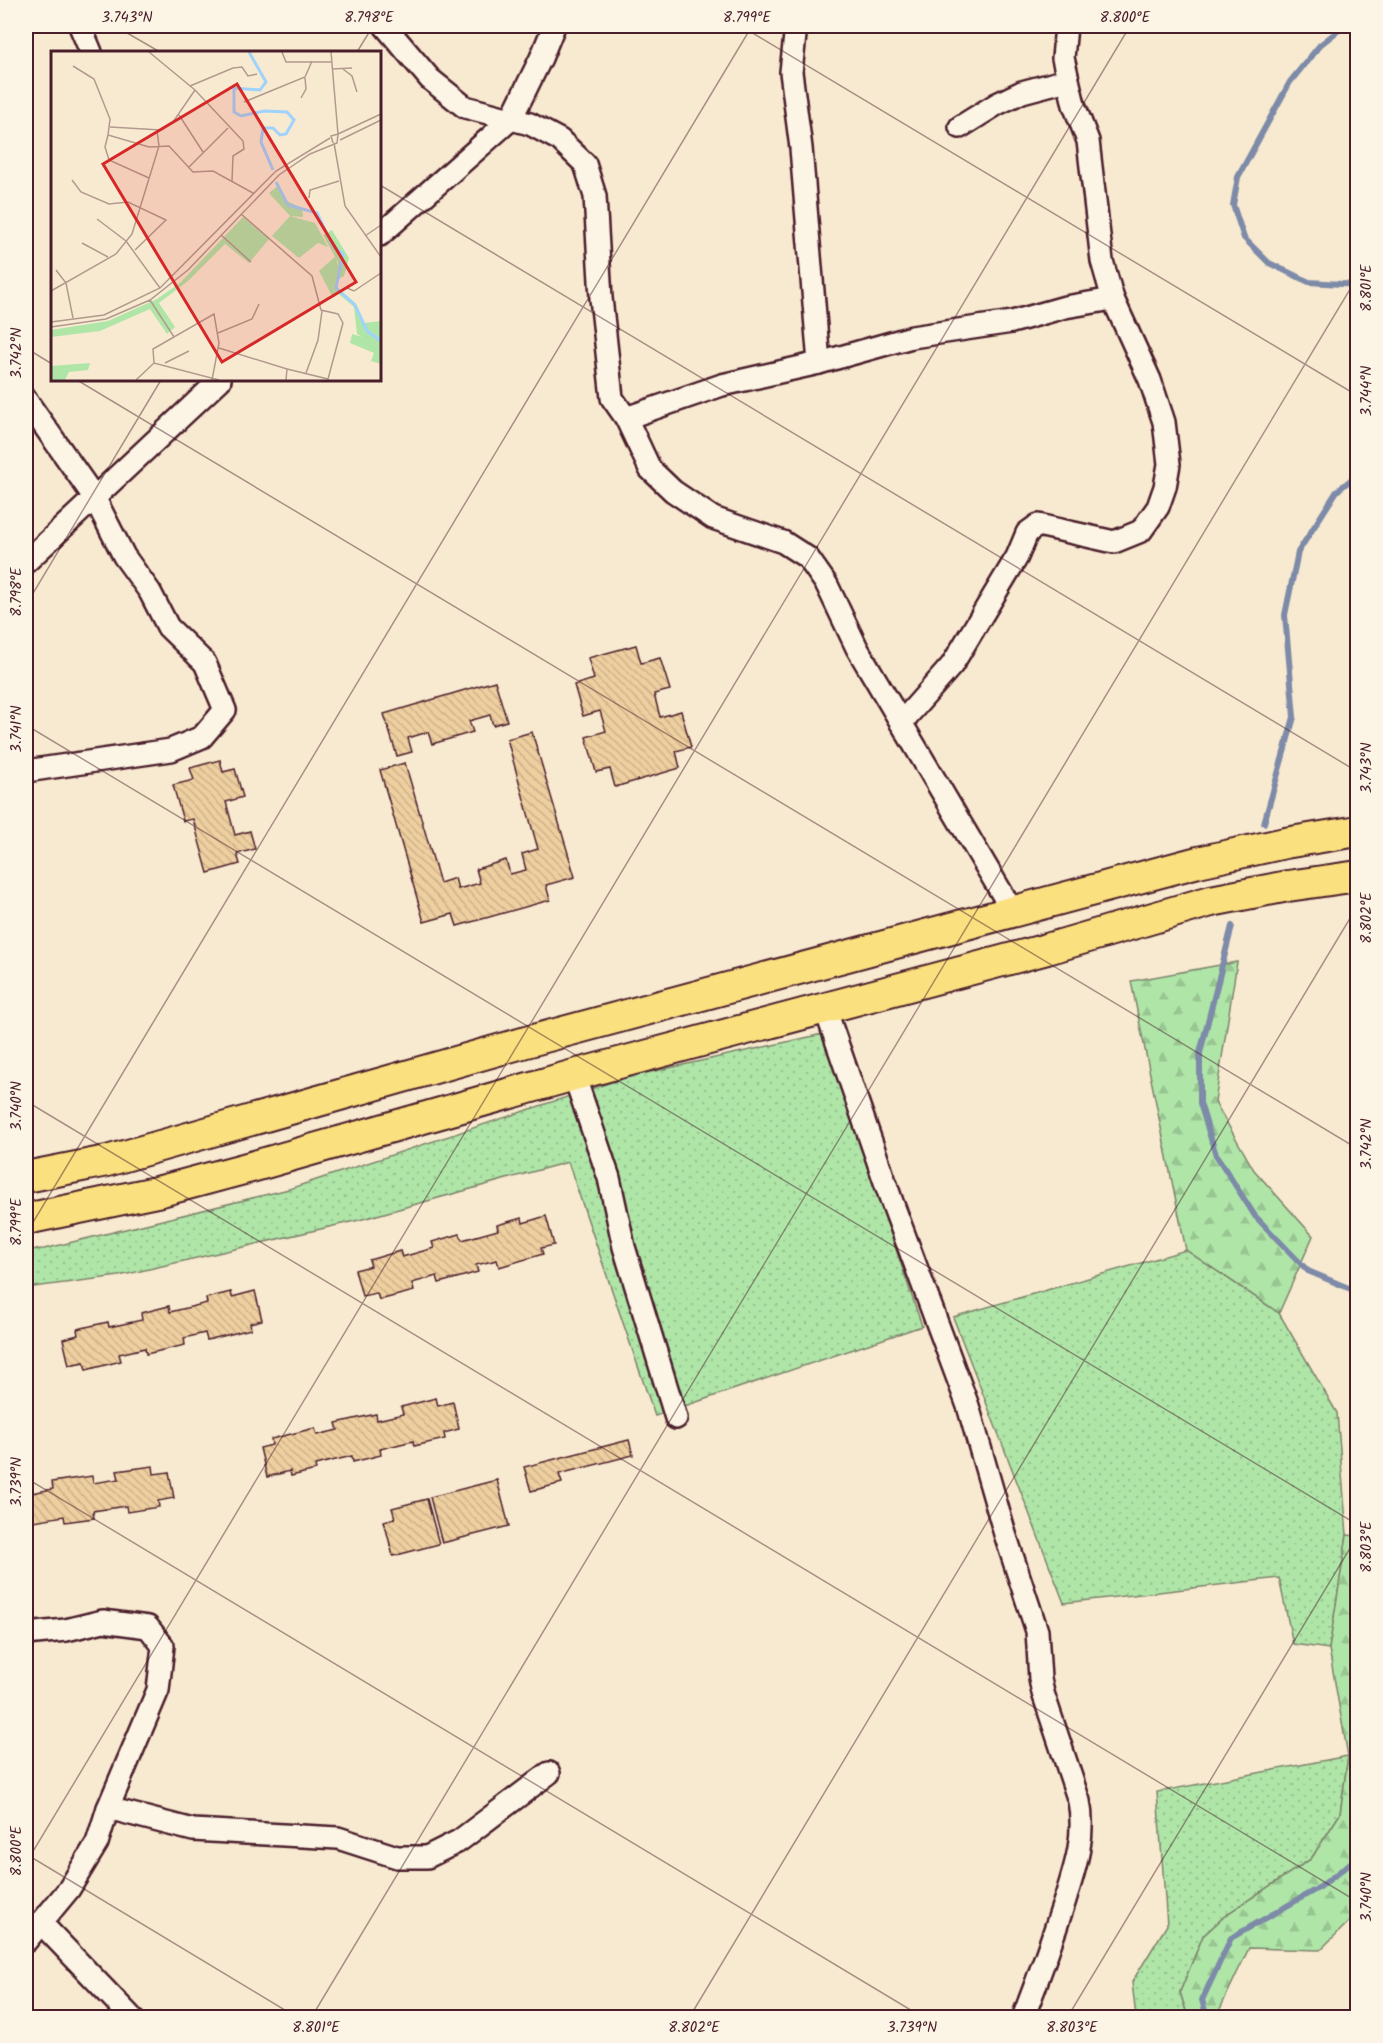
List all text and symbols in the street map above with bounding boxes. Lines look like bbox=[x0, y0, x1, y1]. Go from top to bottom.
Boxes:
text: 3.743°N bbox=[101, 6, 153, 30]
text: 8.798°E bbox=[344, 6, 395, 30]
text: 8.799°E bbox=[723, 6, 772, 30]
text: 8.800°E bbox=[1100, 6, 1151, 30]
inset map bbox=[51, 51, 381, 381]
text: 8.801°E bbox=[1355, 263, 1379, 312]
text: 3.742°N bbox=[5, 327, 29, 379]
text: 3.744°N bbox=[1355, 366, 1379, 416]
text: 8.798°E bbox=[5, 566, 29, 617]
text: 3.741°N bbox=[5, 705, 29, 753]
text: 3.743°N bbox=[1355, 742, 1379, 794]
text: 8.802°E bbox=[1355, 891, 1379, 944]
text: 3.740°N bbox=[5, 1081, 29, 1131]
text: 3.742°N bbox=[1355, 1118, 1379, 1170]
text: 8.799°E bbox=[5, 1197, 29, 1246]
text: 3.739°N bbox=[5, 1457, 29, 1507]
text: 8.803°E bbox=[1355, 1520, 1379, 1573]
text: 8.800°E bbox=[5, 1825, 29, 1876]
text: 3.740°N bbox=[1355, 1872, 1379, 1922]
text: 8.801°E bbox=[292, 2016, 341, 2040]
text: 8.802°E bbox=[668, 2016, 721, 2040]
text: 3.739°N bbox=[887, 2016, 937, 2040]
text: 8.803°E bbox=[1046, 2016, 1099, 2040]

